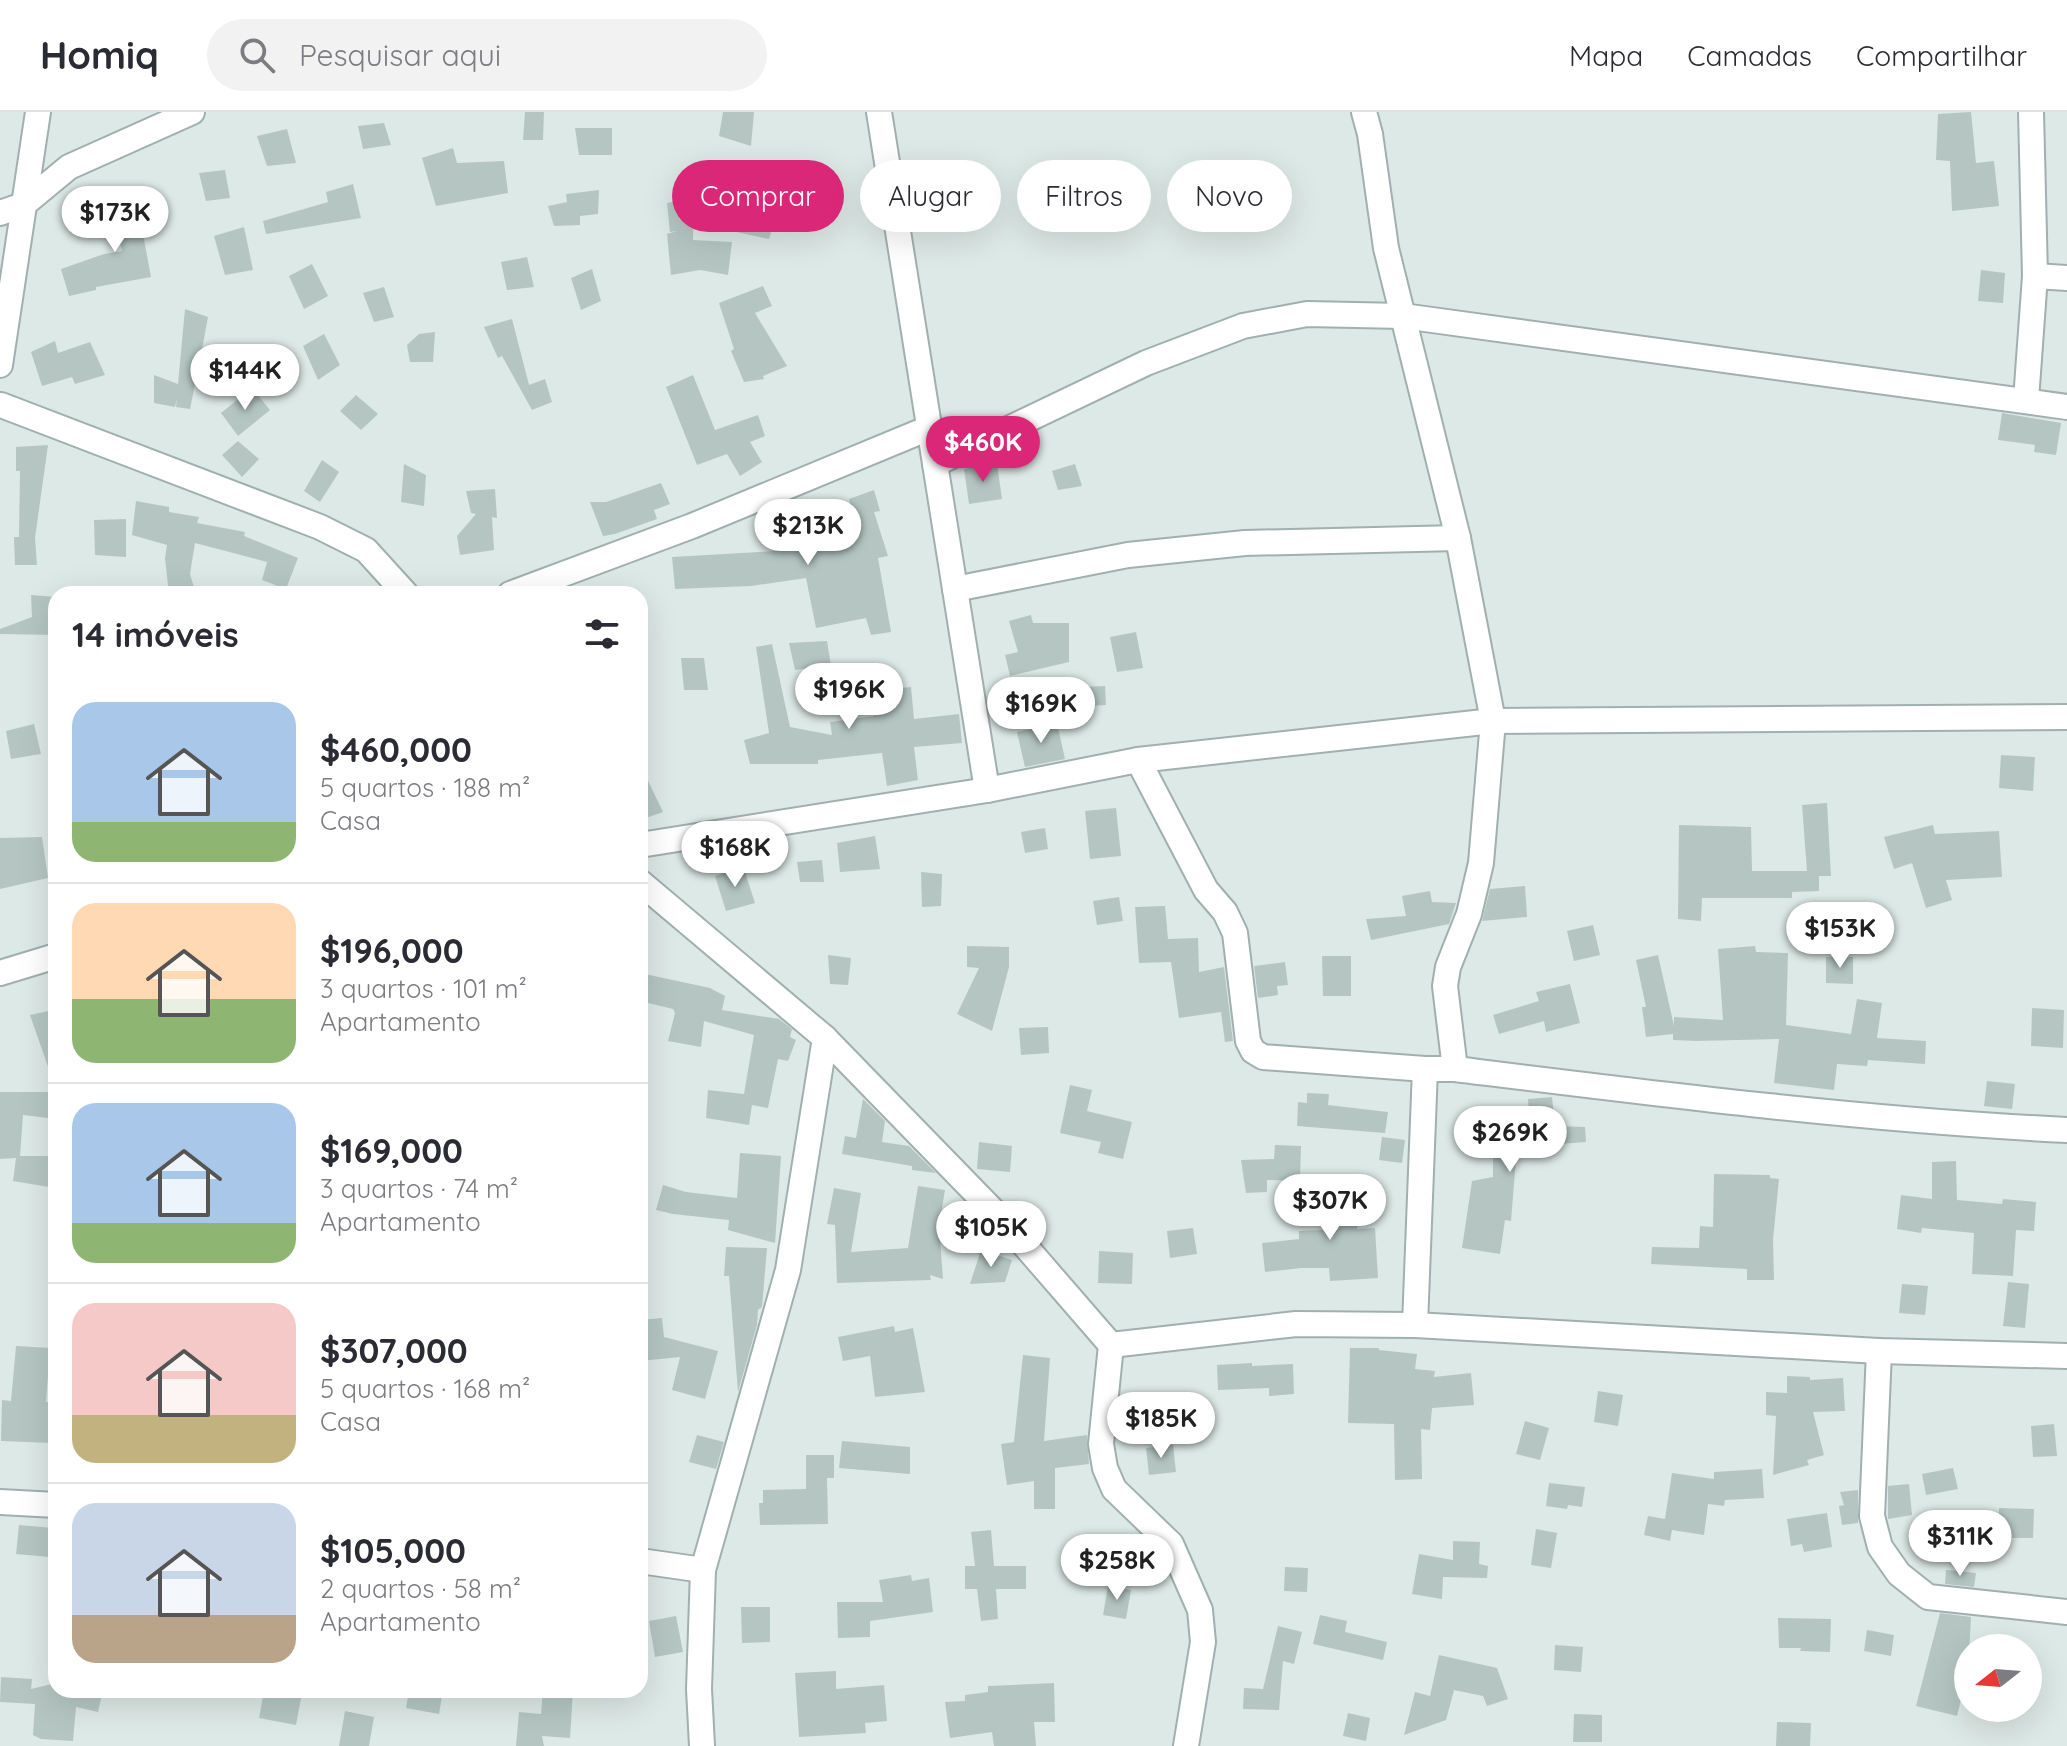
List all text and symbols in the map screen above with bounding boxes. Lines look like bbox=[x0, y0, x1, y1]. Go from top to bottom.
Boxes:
search box bbox=[207, 19, 767, 91]
text: Homiq bbox=[40, 31, 159, 79]
icon: search bbox=[235, 33, 279, 77]
text: Pesquisar aqui bbox=[299, 36, 501, 74]
text: Mapa bbox=[1569, 38, 1643, 73]
text: Camadas bbox=[1687, 38, 1812, 73]
text: Compartilhar bbox=[1856, 38, 2027, 73]
chip: Comprar bbox=[672, 160, 844, 232]
chip: Alugar bbox=[860, 160, 1001, 232]
chip: Filtros bbox=[1017, 160, 1151, 232]
chip: Novo bbox=[1167, 160, 1292, 232]
pin: $173K bbox=[59, 186, 171, 254]
text: $173K bbox=[80, 195, 150, 228]
pin: $144K bbox=[189, 344, 301, 412]
text: $144K bbox=[208, 353, 282, 386]
pin: $460K bbox=[927, 416, 1039, 484]
text: $460K bbox=[944, 425, 1022, 458]
pin: $213K bbox=[752, 499, 864, 567]
text: $213K bbox=[772, 508, 844, 541]
icon: filters bbox=[580, 612, 624, 656]
text: 14 imóveis bbox=[72, 613, 239, 656]
pin: $196K bbox=[793, 663, 905, 731]
text: $196K bbox=[813, 672, 885, 705]
pin: $169K bbox=[985, 677, 1097, 745]
text: $169K bbox=[1005, 686, 1077, 719]
text: $460,000 bbox=[320, 728, 472, 771]
icon: home bbox=[136, 734, 232, 830]
text: 5 quartos · 188 m² bbox=[320, 771, 530, 804]
text: Casa bbox=[320, 804, 381, 837]
pin: $168K bbox=[679, 821, 791, 889]
text: $168K bbox=[699, 830, 771, 863]
pin: $153K bbox=[1784, 902, 1896, 970]
text: $153K bbox=[1804, 911, 1876, 944]
text: $196,000 bbox=[320, 929, 464, 972]
icon: home bbox=[136, 935, 232, 1031]
text: 3 quartos · 101 m² bbox=[320, 972, 527, 1005]
text: Apartamento bbox=[320, 1005, 481, 1038]
pin: $269K bbox=[1454, 1106, 1566, 1174]
text: $269K bbox=[1472, 1115, 1548, 1148]
text: $169,000 bbox=[320, 1129, 463, 1172]
icon: home bbox=[136, 1135, 232, 1231]
text: 3 quartos · 74 m² bbox=[320, 1172, 518, 1205]
pin: $307K bbox=[1274, 1174, 1386, 1242]
text: $307K bbox=[1292, 1183, 1368, 1216]
pin: $105K bbox=[935, 1201, 1047, 1269]
text: Apartamento bbox=[320, 1205, 481, 1238]
text: $105K bbox=[954, 1210, 1028, 1243]
text: $307,000 bbox=[320, 1329, 468, 1372]
icon: home bbox=[136, 1335, 232, 1431]
text: 5 quartos · 168 m² bbox=[320, 1372, 530, 1405]
pin: $185K bbox=[1105, 1392, 1217, 1460]
text: $185K bbox=[1125, 1401, 1197, 1434]
text: Casa bbox=[320, 1405, 381, 1438]
pin: $311K bbox=[1904, 1510, 2016, 1578]
text: $311K bbox=[1927, 1519, 1993, 1552]
text: $105,000 bbox=[320, 1529, 466, 1572]
pin: $258K bbox=[1061, 1534, 1173, 1602]
icon: home bbox=[136, 1535, 232, 1631]
text: $258K bbox=[1079, 1543, 1155, 1576]
text: 2 quartos · 58 m² bbox=[320, 1572, 521, 1605]
text: Apartamento bbox=[320, 1605, 481, 1638]
north arrow bbox=[1954, 1634, 2042, 1722]
map controls bbox=[1954, 1634, 2042, 1722]

